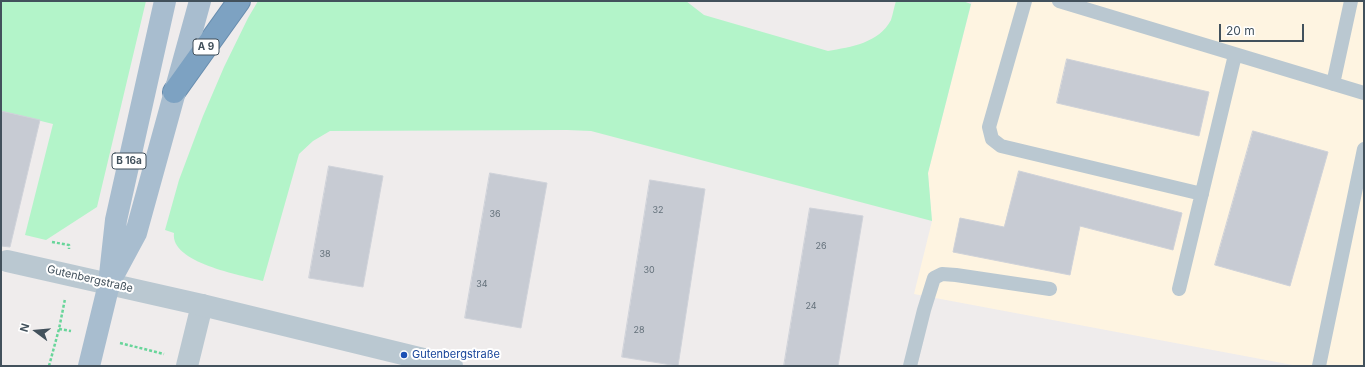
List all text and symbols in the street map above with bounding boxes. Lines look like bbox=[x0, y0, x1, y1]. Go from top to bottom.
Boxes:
scale bar bbox=[1221, 16, 1306, 42]
text: 20 m bbox=[1226, 23, 1255, 38]
road number: A 9 bbox=[193, 39, 219, 55]
road number: B 16a bbox=[112, 153, 146, 169]
house number: 32 bbox=[652, 205, 664, 215]
house number: 36 bbox=[489, 209, 501, 219]
house number: 26 bbox=[815, 241, 827, 251]
house number: 38 bbox=[319, 249, 331, 259]
street label: Gutenbergstraße bbox=[46, 263, 134, 295]
house number: 30 bbox=[643, 265, 655, 275]
house number: 34 bbox=[476, 279, 488, 289]
house number: 24 bbox=[805, 301, 817, 311]
north arrow bbox=[16, 311, 56, 351]
text: N bbox=[17, 322, 32, 334]
house number: 28 bbox=[633, 325, 645, 335]
place label: Gutenbergstraße bbox=[412, 348, 500, 362]
marker: Gutenbergstraße bbox=[399, 350, 409, 360]

